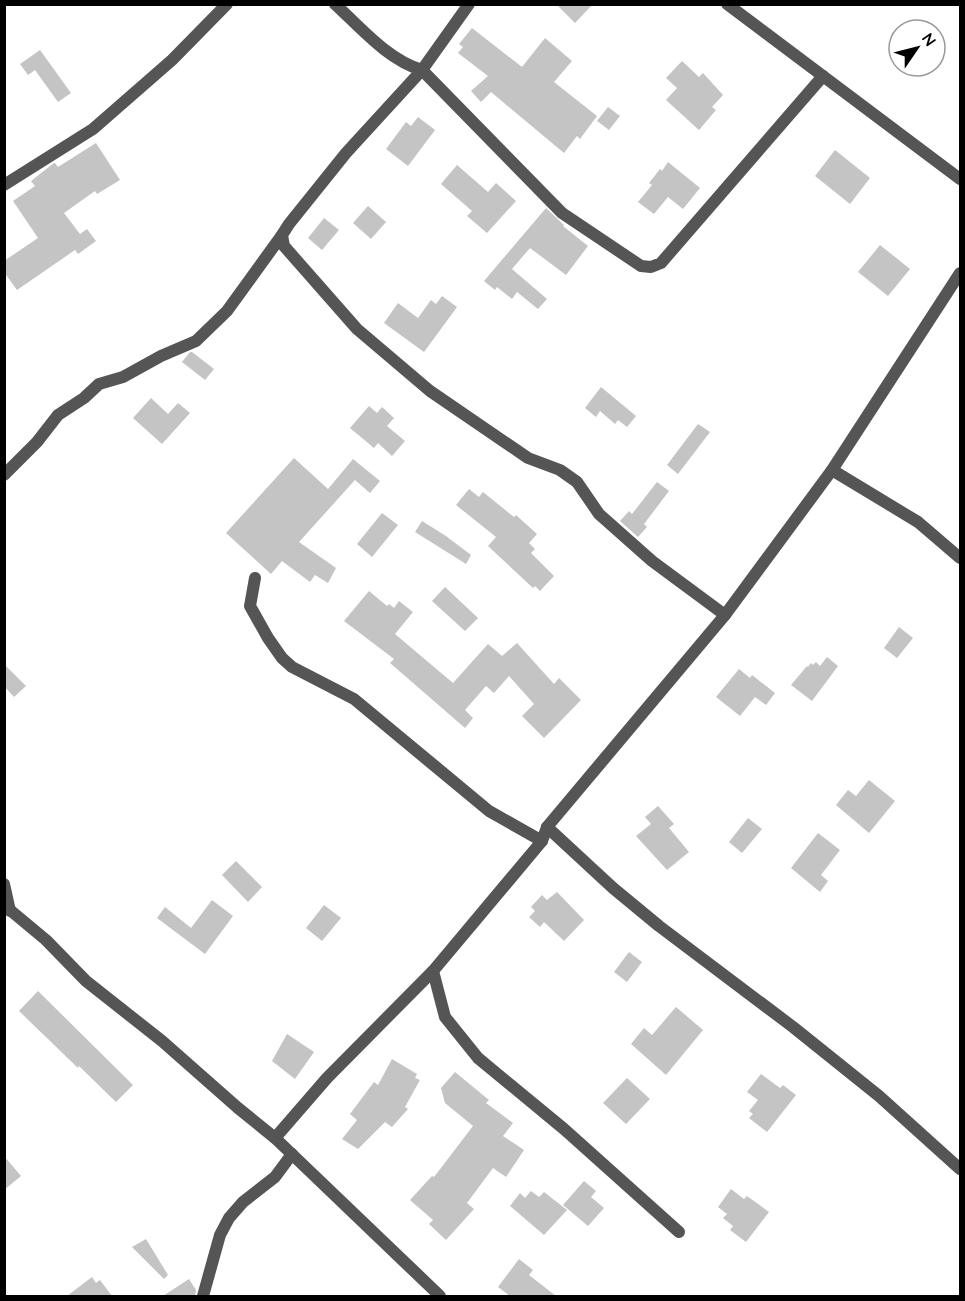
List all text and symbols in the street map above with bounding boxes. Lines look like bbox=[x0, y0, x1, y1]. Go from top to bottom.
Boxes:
north arrow bbox=[887, 18, 947, 78]
text: N bbox=[918, 29, 941, 50]

